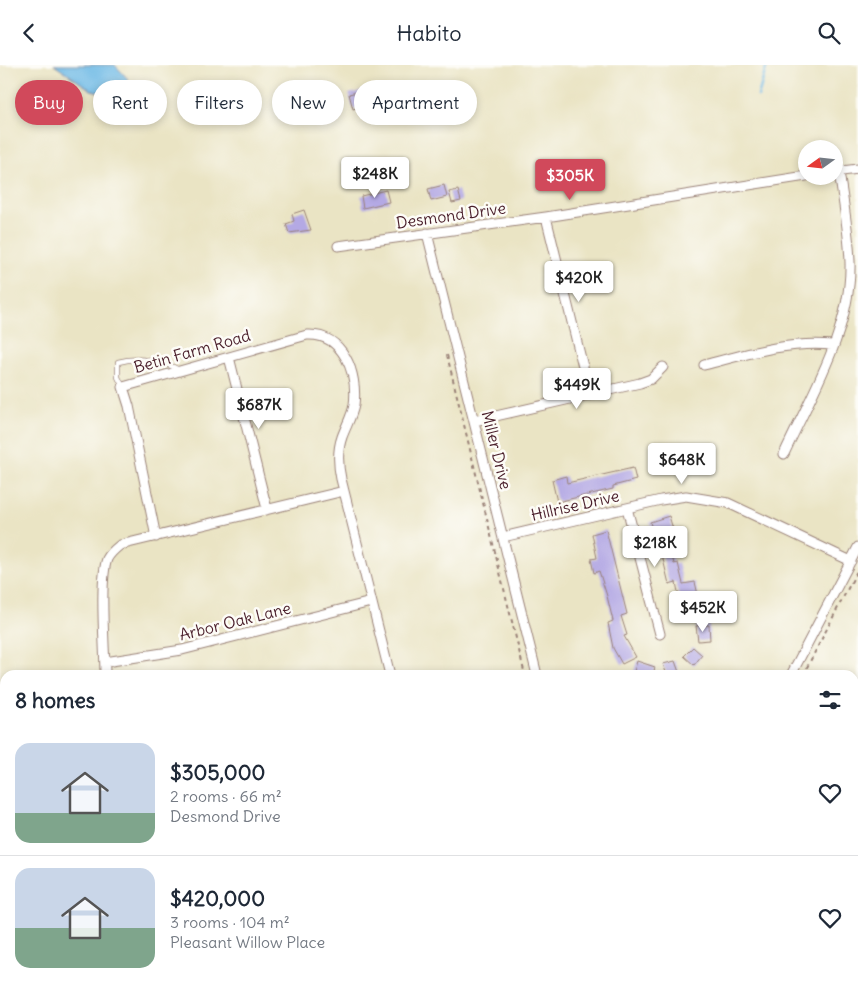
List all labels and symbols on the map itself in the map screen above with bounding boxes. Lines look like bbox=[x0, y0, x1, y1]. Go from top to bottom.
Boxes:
north arrow bbox=[798, 140, 842, 185]
pin: $248K bbox=[340, 157, 410, 199]
pin: $305K bbox=[535, 159, 605, 201]
street label: Desmond Drive bbox=[395, 197, 507, 233]
pin: $420K bbox=[544, 261, 614, 303]
street label: Betin Farm Road bbox=[131, 325, 253, 377]
pin: $449K bbox=[542, 367, 612, 410]
pin: $687K bbox=[224, 387, 294, 430]
street label: Miller Drive bbox=[478, 409, 516, 491]
pin: $648K bbox=[647, 443, 717, 485]
street label: Hillrise Drive bbox=[529, 485, 621, 525]
pin: $218K bbox=[620, 525, 690, 568]
pin: $452K bbox=[668, 591, 738, 633]
street label: Arbor Oak Lane bbox=[177, 597, 293, 645]

